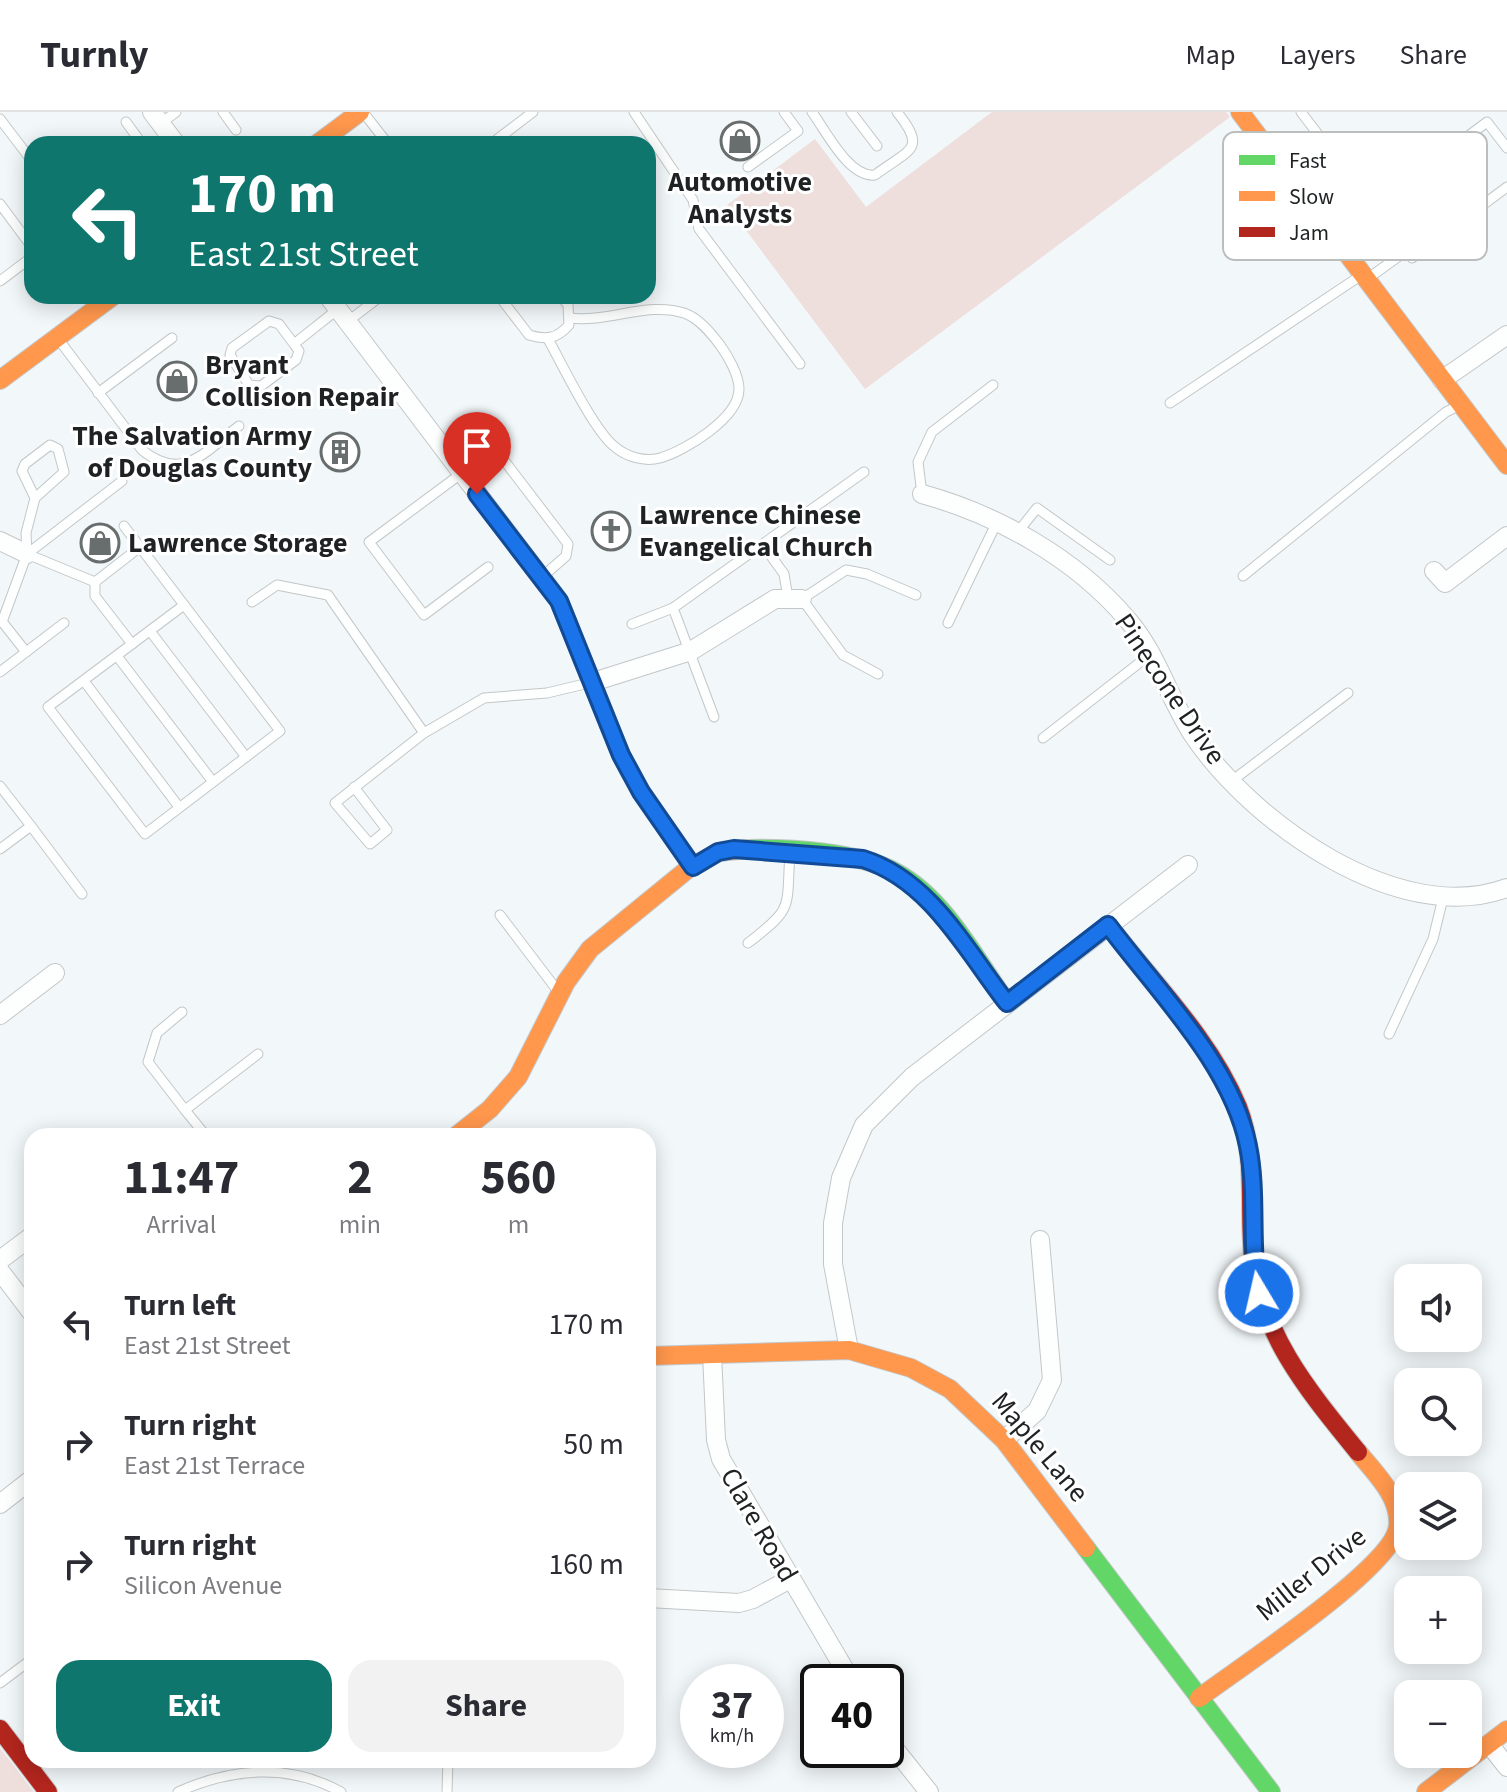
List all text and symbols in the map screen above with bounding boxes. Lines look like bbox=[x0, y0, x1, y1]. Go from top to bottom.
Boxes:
text: Turnly bbox=[40, 28, 149, 82]
text: Map bbox=[1185, 35, 1235, 75]
text: Layers bbox=[1279, 35, 1355, 75]
text: Share bbox=[1399, 35, 1467, 75]
shop icon: Automotive Analysts bbox=[719, 120, 761, 162]
legend bbox=[1223, 132, 1487, 260]
text: Fast bbox=[1289, 145, 1327, 177]
text: 170 m bbox=[188, 155, 336, 234]
place label: Automotive Analysts bbox=[667, 162, 812, 234]
icon: left bbox=[56, 168, 160, 272]
text: Slow bbox=[1289, 181, 1334, 213]
text: Jam bbox=[1289, 217, 1329, 249]
text: East 21st Street bbox=[188, 229, 419, 280]
place label: Bryant Collision Repair bbox=[205, 345, 399, 417]
shop icon: Bryant Collision Repair bbox=[156, 360, 198, 402]
pin bbox=[443, 412, 511, 494]
place label: The Salvation Army of Douglas County bbox=[72, 416, 312, 488]
icon: arrive bbox=[455, 424, 499, 468]
building icon: The Salvation Army of Douglas County bbox=[319, 431, 361, 473]
place label: Lawrence Chinese Evangelical Church bbox=[639, 495, 873, 567]
church icon: Lawrence Chinese Evangelical Church bbox=[590, 510, 632, 552]
shop icon: Lawrence Storage bbox=[79, 522, 121, 564]
place label: Lawrence Storage bbox=[128, 523, 347, 563]
street label: Pinecone Drive bbox=[1105, 605, 1235, 773]
text: 11:47 bbox=[123, 1144, 239, 1212]
text: 2 bbox=[347, 1144, 373, 1212]
text: 560 bbox=[480, 1144, 556, 1212]
text: Arrival bbox=[146, 1206, 216, 1243]
text: min bbox=[339, 1206, 381, 1243]
text: m bbox=[508, 1206, 529, 1243]
position arrow bbox=[1217, 1251, 1301, 1335]
map controls bbox=[1394, 1264, 1482, 1768]
button: sound bbox=[1394, 1264, 1482, 1352]
text: Turn left bbox=[124, 1284, 236, 1327]
icon: left bbox=[56, 1302, 100, 1346]
text: 170 m bbox=[548, 1303, 624, 1346]
text: East 21st Street bbox=[124, 1327, 291, 1364]
button: search bbox=[1394, 1368, 1482, 1456]
street label: Maple Lane bbox=[982, 1383, 1098, 1511]
text: Turn right bbox=[124, 1404, 256, 1447]
icon: right bbox=[56, 1422, 100, 1466]
text: 50 m bbox=[563, 1423, 624, 1466]
text: East 21st Terrace bbox=[124, 1447, 305, 1484]
street label: Clare Road bbox=[710, 1460, 808, 1590]
button: layers bbox=[1394, 1472, 1482, 1560]
street label: Miller Drive bbox=[1247, 1517, 1375, 1631]
text: Turn right bbox=[124, 1524, 256, 1567]
icon: right bbox=[56, 1542, 100, 1586]
text: 160 m bbox=[548, 1543, 624, 1586]
text: Silicon Avenue bbox=[124, 1567, 282, 1604]
button: + bbox=[1394, 1576, 1482, 1664]
button: Exit bbox=[56, 1660, 332, 1752]
button: Share bbox=[348, 1660, 624, 1752]
speed limit sign: 40 bbox=[800, 1664, 904, 1768]
text: 37 bbox=[711, 1677, 753, 1734]
button: − bbox=[1394, 1680, 1482, 1768]
text: km/h bbox=[710, 1722, 754, 1750]

